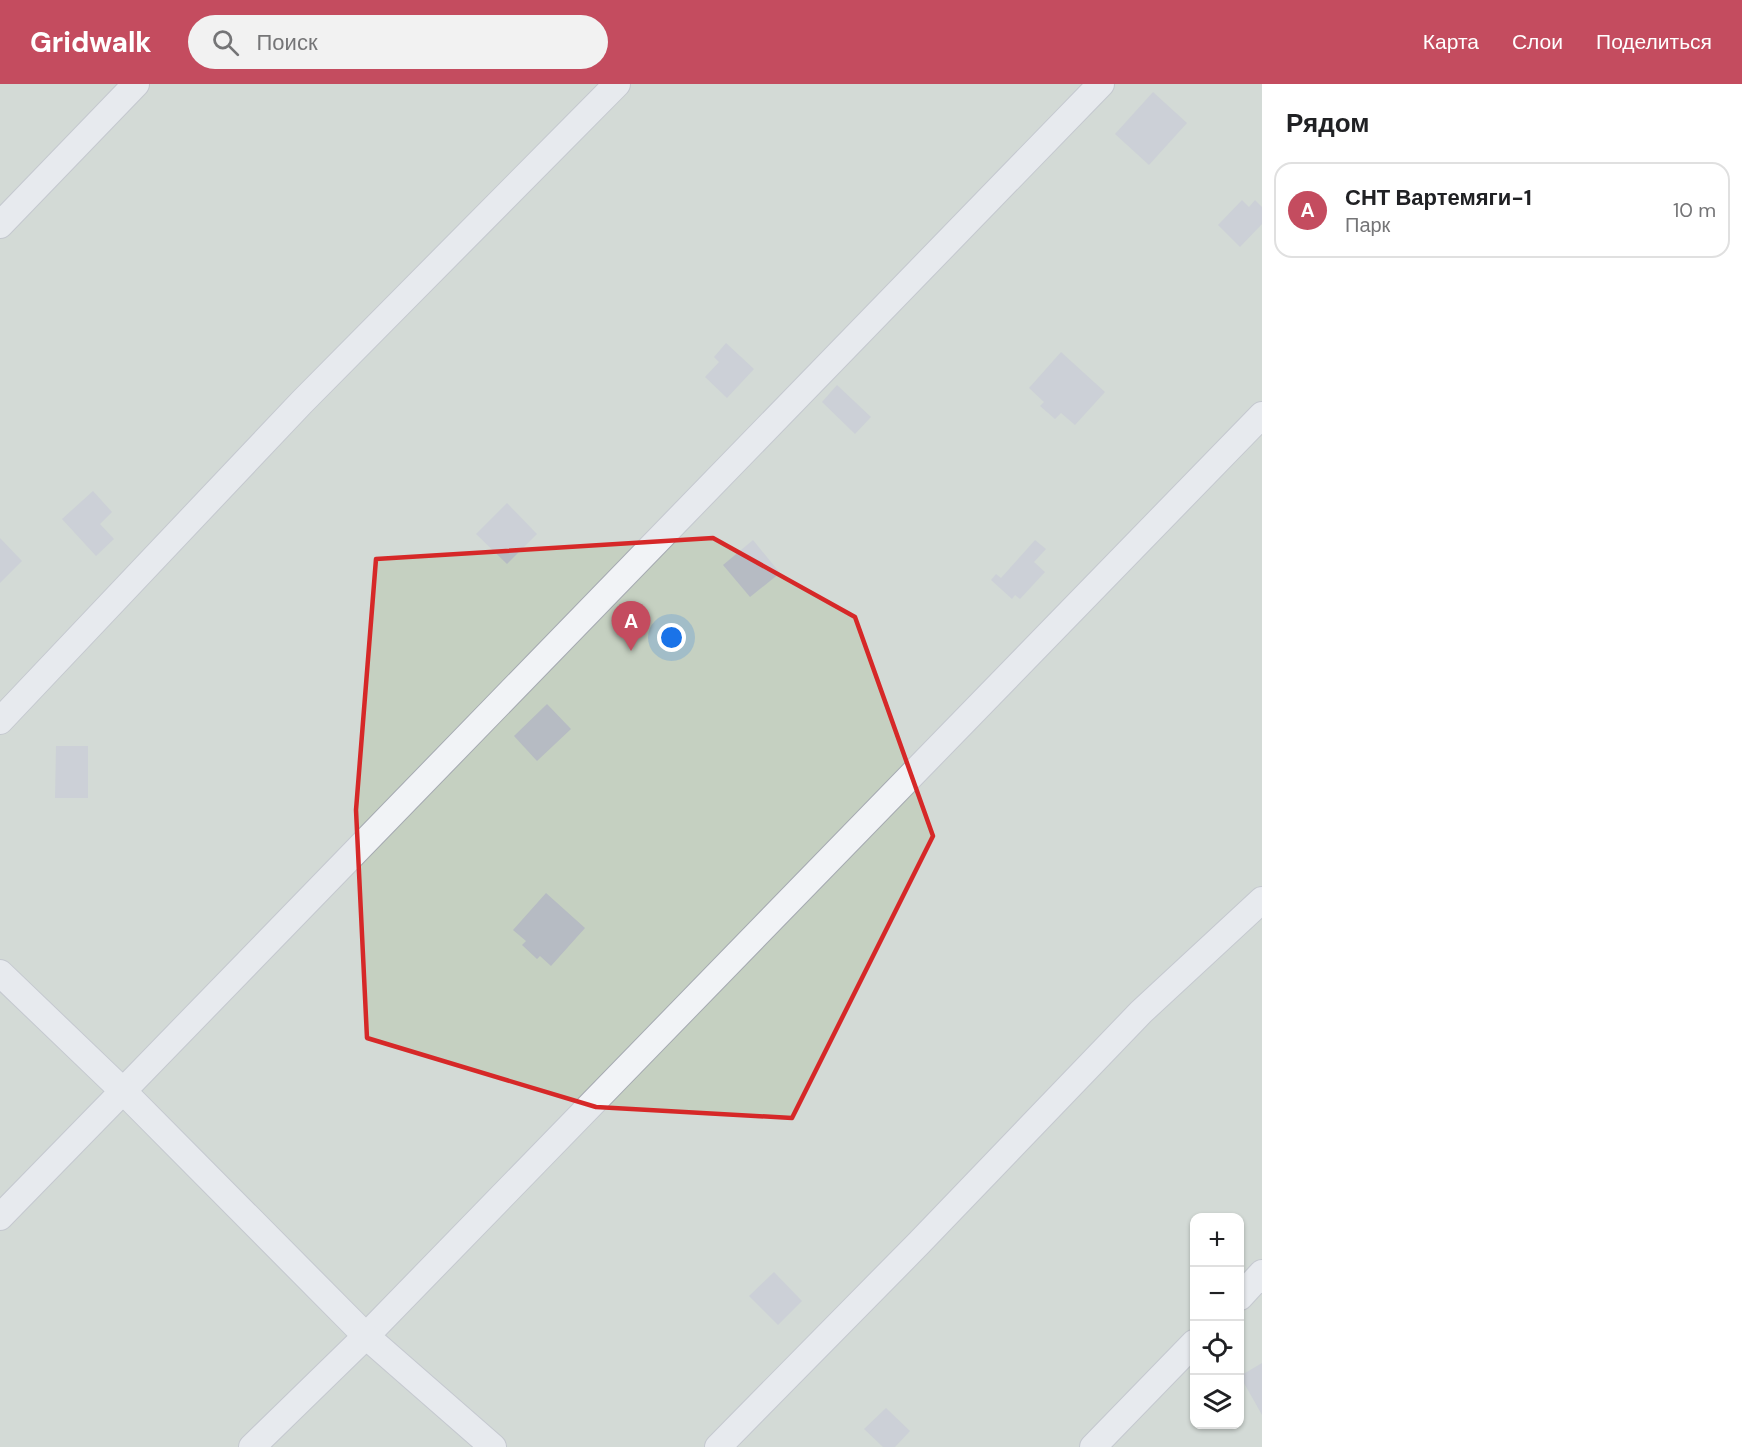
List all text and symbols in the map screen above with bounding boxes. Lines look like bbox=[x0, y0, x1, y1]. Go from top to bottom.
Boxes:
search box bbox=[188, 15, 608, 69]
text: Gridwalk bbox=[30, 24, 152, 61]
icon: search bbox=[209, 26, 242, 59]
text: Поиск bbox=[257, 28, 318, 57]
text: Карта bbox=[1423, 28, 1479, 56]
text: Слои bbox=[1512, 28, 1563, 56]
text: Поделиться bbox=[1596, 28, 1712, 56]
text: Рядом bbox=[1286, 106, 1369, 140]
text: СНТ Вартемяги-1 bbox=[1345, 183, 1532, 212]
text: A bbox=[1300, 197, 1315, 223]
text: 10 m bbox=[1673, 197, 1716, 223]
text: Парк bbox=[1345, 212, 1390, 238]
pin: A bbox=[612, 602, 650, 651]
your location bbox=[657, 623, 686, 652]
map controls bbox=[1190, 1213, 1244, 1429]
button: + bbox=[1190, 1213, 1244, 1267]
button: − bbox=[1190, 1267, 1244, 1321]
button: locate bbox=[1190, 1321, 1244, 1375]
button: layers bbox=[1190, 1375, 1244, 1429]

